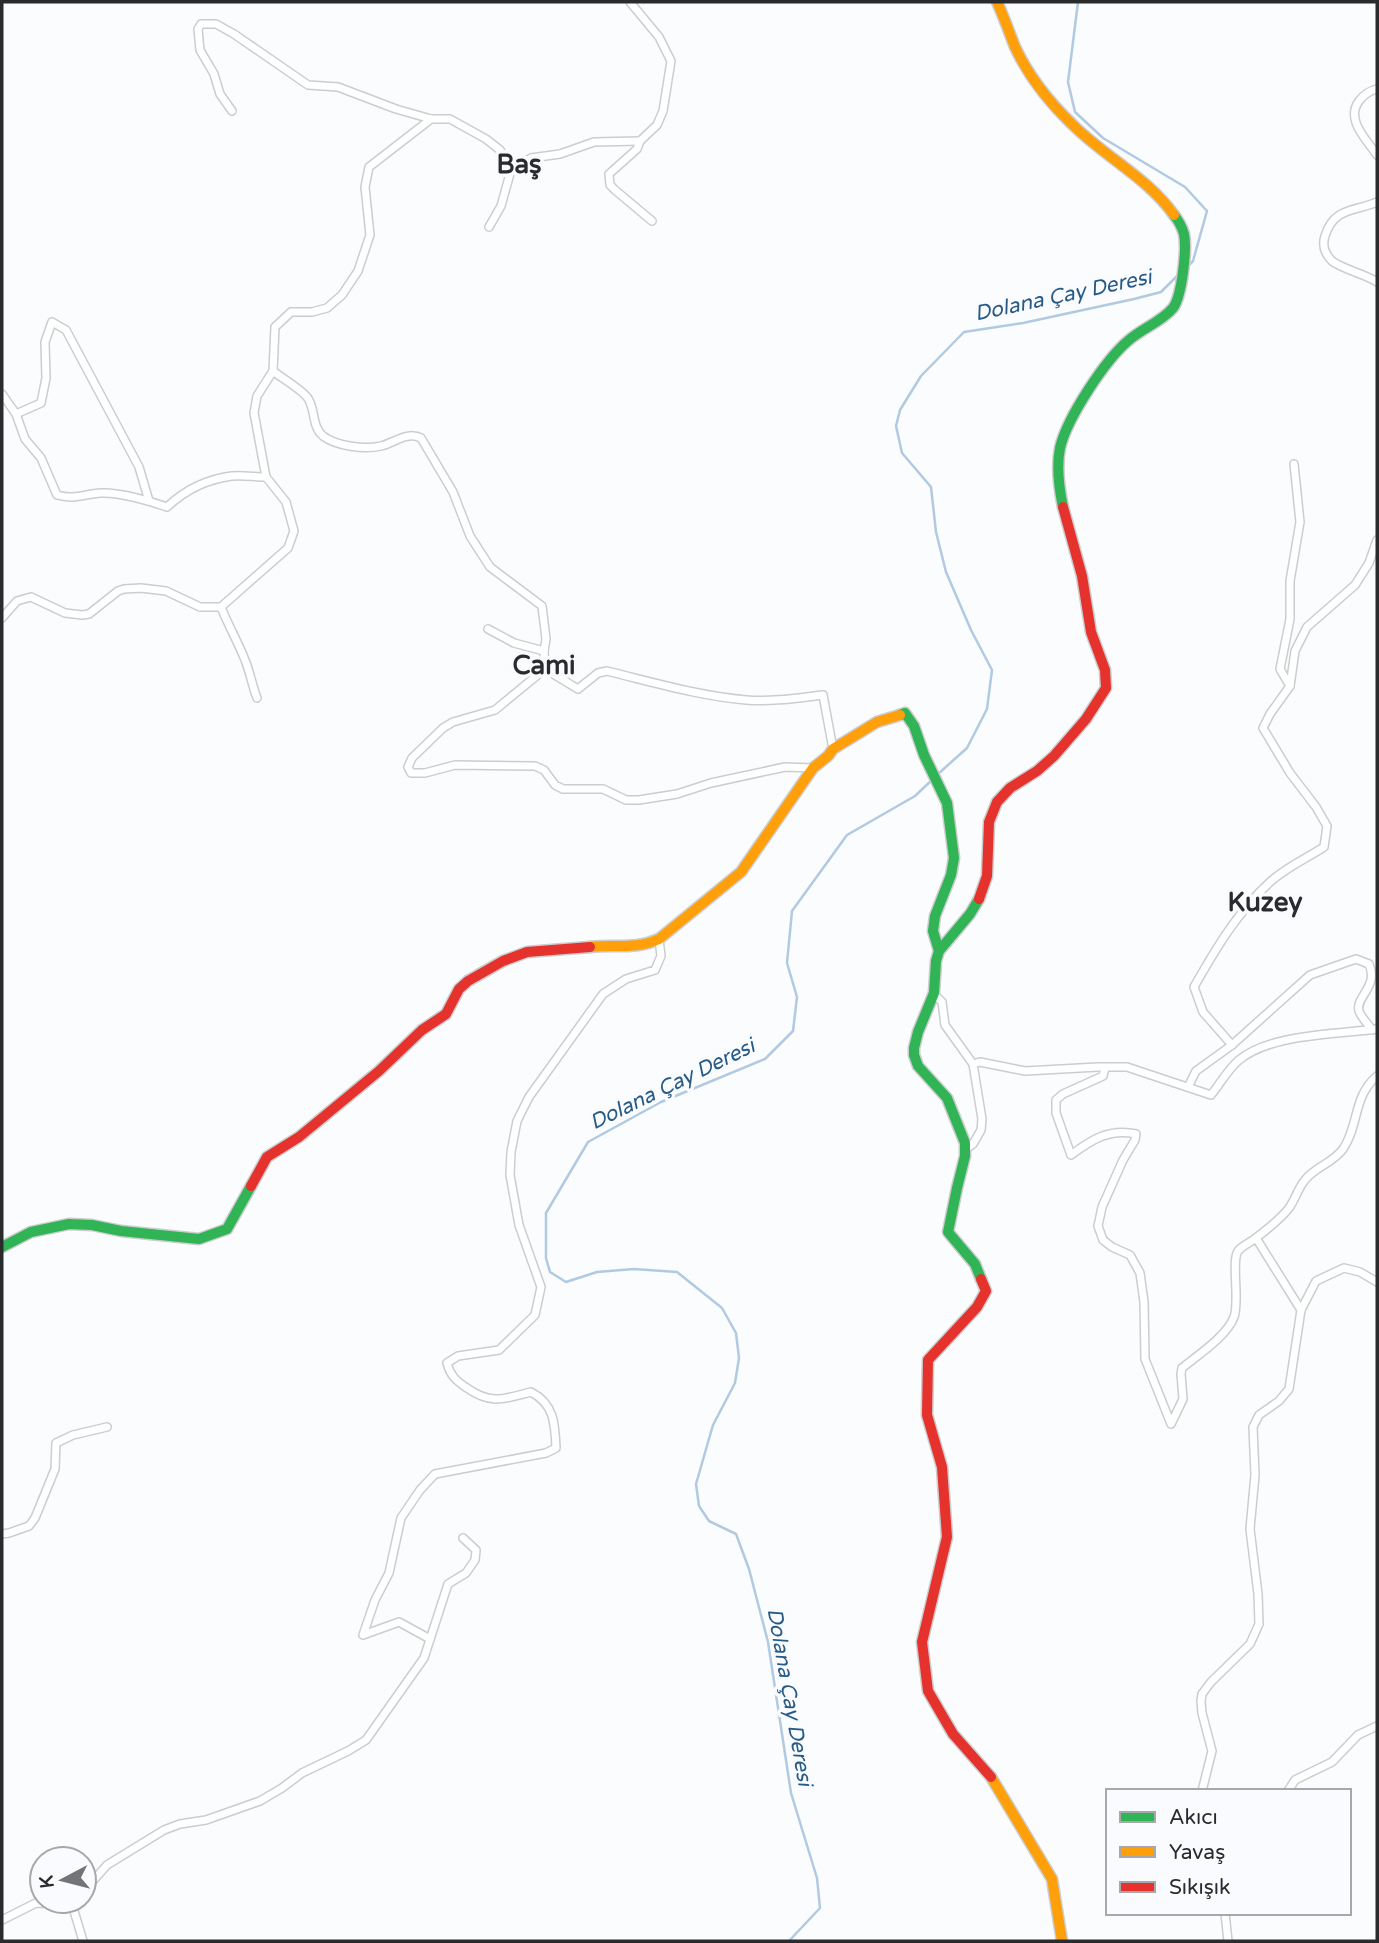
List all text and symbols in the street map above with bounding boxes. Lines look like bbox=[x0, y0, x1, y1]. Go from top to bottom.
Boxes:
district label: Baş bbox=[496, 149, 542, 180]
water label: Dolana Çay Deresi bbox=[972, 264, 1157, 326]
district label: Cami bbox=[512, 650, 576, 681]
district label: Kuzey bbox=[1228, 887, 1302, 918]
water label: Dolana Çay Deresi bbox=[586, 1032, 761, 1135]
water label: Dolana Çay Deresi bbox=[762, 1606, 818, 1791]
legend bbox=[1106, 1789, 1351, 1915]
text: Akıcı bbox=[1169, 1805, 1218, 1830]
text: Yavaş bbox=[1169, 1840, 1225, 1865]
north arrow bbox=[28, 1845, 98, 1915]
text: K bbox=[35, 1874, 59, 1890]
text: Sıkışık bbox=[1169, 1875, 1230, 1900]

